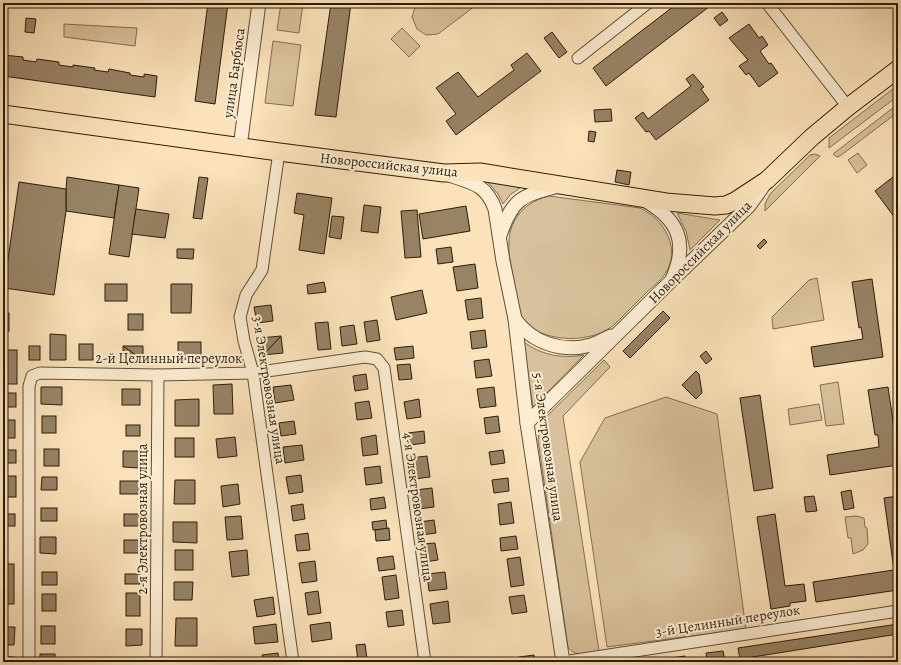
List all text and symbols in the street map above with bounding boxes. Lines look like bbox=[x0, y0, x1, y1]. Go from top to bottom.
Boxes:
street label: улица Барбюса bbox=[218, 26, 250, 120]
street label: Новороссийская улица bbox=[319, 148, 459, 182]
street label: Новороссийская улица bbox=[644, 196, 756, 308]
street label: 3-я Электровозная улица bbox=[248, 314, 290, 466]
street label: 2-й Целинный переулок bbox=[96, 349, 242, 368]
street label: 5-я Электровозная улица bbox=[528, 371, 568, 523]
street label: 4-я Электровозная улица bbox=[398, 431, 438, 583]
street label: 2-я Электровозная улица bbox=[133, 443, 152, 594]
street label: 3-й Целинный переулок bbox=[654, 600, 802, 642]

